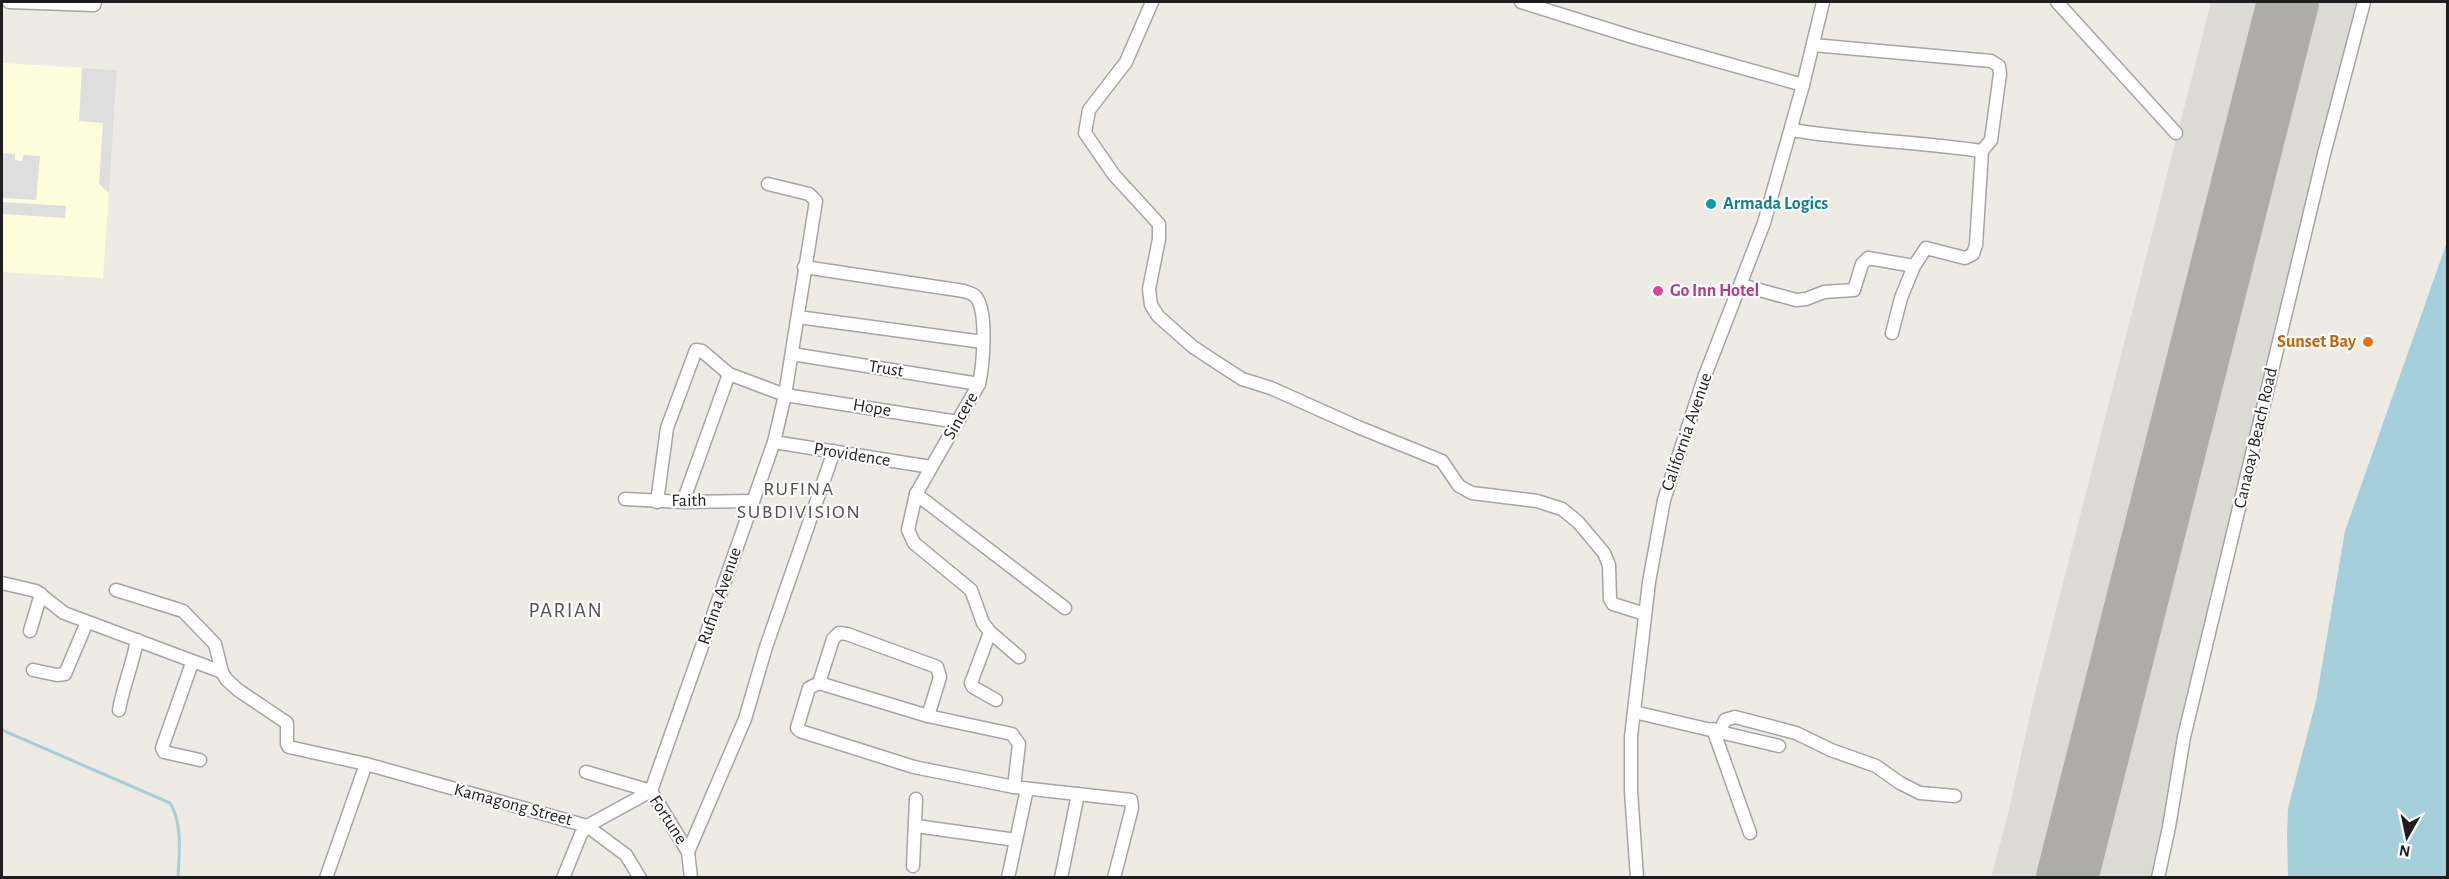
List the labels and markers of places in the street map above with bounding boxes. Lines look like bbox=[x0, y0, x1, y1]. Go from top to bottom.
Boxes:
place label: Armada Logics bbox=[1723, 195, 1828, 213]
marker: Armada Logics bbox=[1704, 197, 1718, 211]
place label: Go Inn Hotel bbox=[1670, 282, 1759, 300]
marker: Go Inn Hotel bbox=[1651, 284, 1665, 298]
place label: Sunset Bay bbox=[2277, 333, 2357, 351]
marker: Sunset Bay bbox=[2361, 335, 2375, 349]

